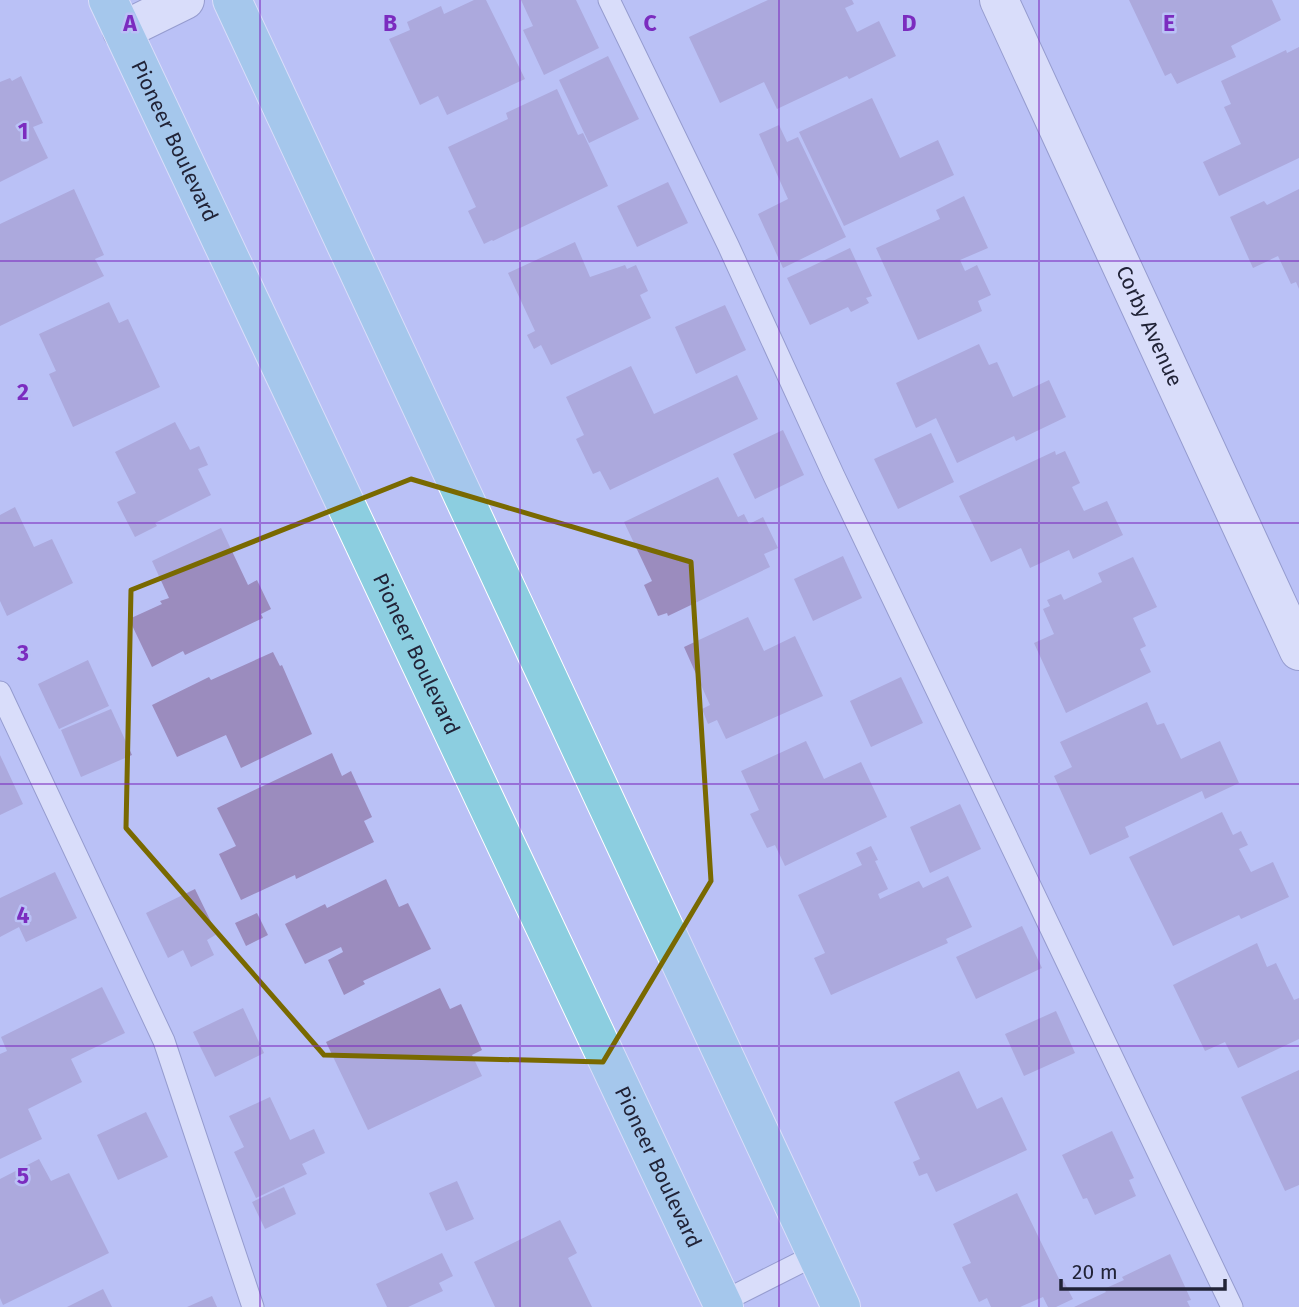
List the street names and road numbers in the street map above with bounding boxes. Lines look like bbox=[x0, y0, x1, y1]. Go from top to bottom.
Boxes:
street label: Pioneer Boulevard bbox=[125, 56, 224, 226]
street label: Corby Avenue bbox=[1110, 262, 1188, 390]
street label: Pioneer Boulevard bbox=[367, 569, 465, 739]
street label: Pioneer Boulevard bbox=[609, 1082, 707, 1252]

